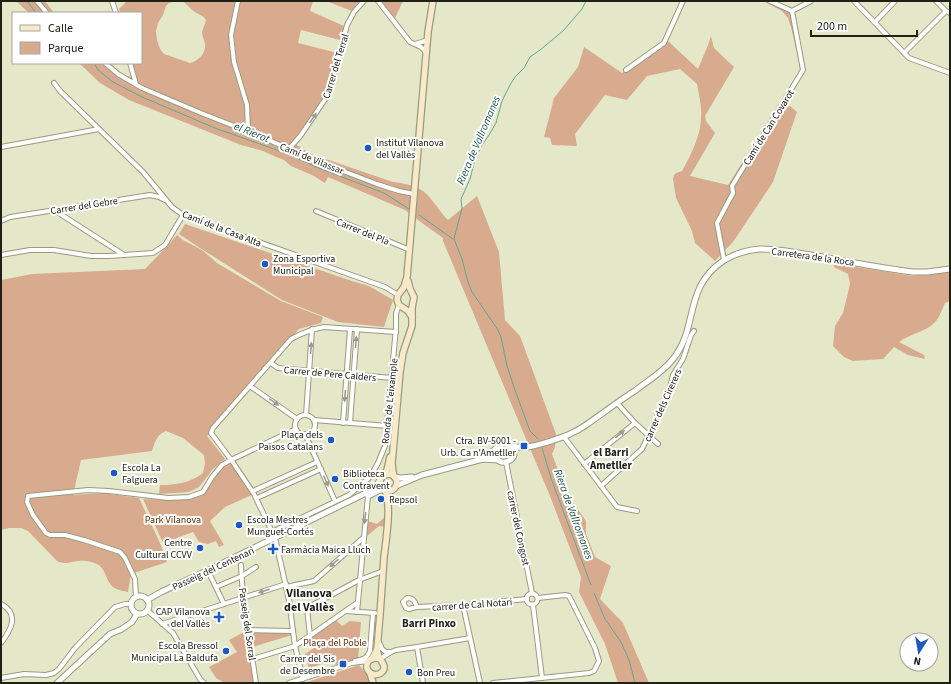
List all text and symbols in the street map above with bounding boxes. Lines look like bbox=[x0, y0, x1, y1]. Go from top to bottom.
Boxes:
legend bbox=[12, 12, 142, 64]
scale bar bbox=[811, 12, 917, 38]
text: 200 m bbox=[817, 18, 847, 35]
text: Calle bbox=[48, 20, 73, 37]
street label: Carrer del Terral bbox=[319, 32, 353, 100]
text: Parque bbox=[48, 40, 84, 57]
street label: Camí de Can Covarot bbox=[740, 86, 798, 168]
water label: Riera de Vallromanes bbox=[453, 93, 504, 187]
one-way arrow bbox=[309, 113, 317, 123]
water label: el Rierot bbox=[232, 119, 272, 147]
place label: Institut Vilanova del Vallès bbox=[376, 136, 444, 162]
street label: Camí de Vilassar bbox=[277, 140, 346, 178]
marker: Institut Vilanova del Vallès bbox=[363, 143, 373, 153]
street label: Carrer del Gebre bbox=[49, 194, 119, 218]
street label: Camí de la Casa Alta bbox=[180, 207, 263, 250]
street label: Carrer del Pla bbox=[334, 215, 391, 249]
street label: Carretera de la Roca bbox=[771, 244, 855, 270]
place label: Zona Esportiva Municipal bbox=[273, 252, 335, 278]
marker: Zona Esportiva Municipal bbox=[260, 259, 270, 269]
one-way arrow bbox=[353, 336, 360, 348]
one-way arrow bbox=[307, 342, 314, 354]
street label: Ronda de L'eixample bbox=[379, 358, 401, 445]
street label: Carrer de Pere Calders bbox=[283, 363, 377, 385]
street label: carrer dels Cirerers bbox=[641, 367, 685, 444]
one-way arrow bbox=[342, 390, 349, 402]
one-way arrow bbox=[268, 398, 279, 406]
place label: Plaça dels Països Catalans bbox=[258, 428, 323, 454]
one-way arrow bbox=[615, 430, 626, 439]
place label: Ctra. BV-5001 - Urb. Ca n'Ametller bbox=[441, 434, 517, 460]
marker: Plaça dels Països Catalans bbox=[326, 435, 336, 445]
marker: Ctra. BV-5001 - Urb. Ca n'Ametller bbox=[519, 441, 529, 451]
district label: el Barri Ametller bbox=[589, 445, 633, 473]
place label: Escola La Falguera bbox=[122, 461, 161, 487]
place label: Biblioteca Contravent bbox=[343, 467, 390, 493]
water label: Riera de Vallromanes bbox=[550, 467, 597, 562]
marker: Escola La Falguera bbox=[109, 468, 119, 478]
marker: Biblioteca Contravent bbox=[330, 474, 340, 484]
one-way arrow bbox=[323, 475, 329, 486]
street label: carrer del Congost bbox=[503, 490, 533, 567]
place label: Repsol bbox=[389, 493, 418, 507]
marker: Repsol bbox=[376, 494, 386, 504]
one-way arrow bbox=[362, 512, 369, 525]
park label: Park Vilanova bbox=[145, 513, 201, 527]
place label: Escola Mestres Munguet-Cortés bbox=[247, 513, 314, 539]
marker: Escola Mestres Munguet-Cortés bbox=[234, 520, 244, 530]
place label: Centre Cultural CCVV bbox=[135, 536, 193, 562]
marker: Centre Cultural CCVV bbox=[195, 543, 205, 553]
place label: Farmàcia Maica Lluch bbox=[281, 543, 371, 557]
street label: Passeig del Centenari bbox=[170, 544, 257, 594]
marker: Farmàcia Maica Lluch bbox=[268, 544, 278, 554]
one-way arrow bbox=[329, 559, 339, 568]
district label: Vilanova del Vallès bbox=[284, 585, 334, 616]
street label: Passeig del Sorral bbox=[235, 587, 259, 662]
one-way arrow bbox=[258, 588, 270, 594]
street label: carrer de Cal Notari bbox=[431, 595, 513, 615]
place label: CAP Vilanova del Vallès bbox=[156, 605, 210, 631]
marker: CAP Vilanova del Vallès bbox=[213, 611, 225, 623]
district label: Barri Pinxo bbox=[402, 616, 456, 631]
north arrow bbox=[899, 632, 939, 672]
park label: Plaça del Poble bbox=[303, 636, 367, 650]
place label: Escola Bressol Municipal La Baldufa bbox=[131, 639, 218, 665]
marker: Escola Bressol Municipal La Baldufa bbox=[221, 646, 231, 656]
place label: Carrer del Sis de Desembre bbox=[280, 652, 335, 678]
text: N bbox=[912, 653, 922, 669]
marker: Carrer del Sis de Desembre bbox=[338, 659, 348, 669]
place label: Bon Preu bbox=[417, 666, 455, 680]
marker: Bon Preu bbox=[404, 667, 414, 677]

